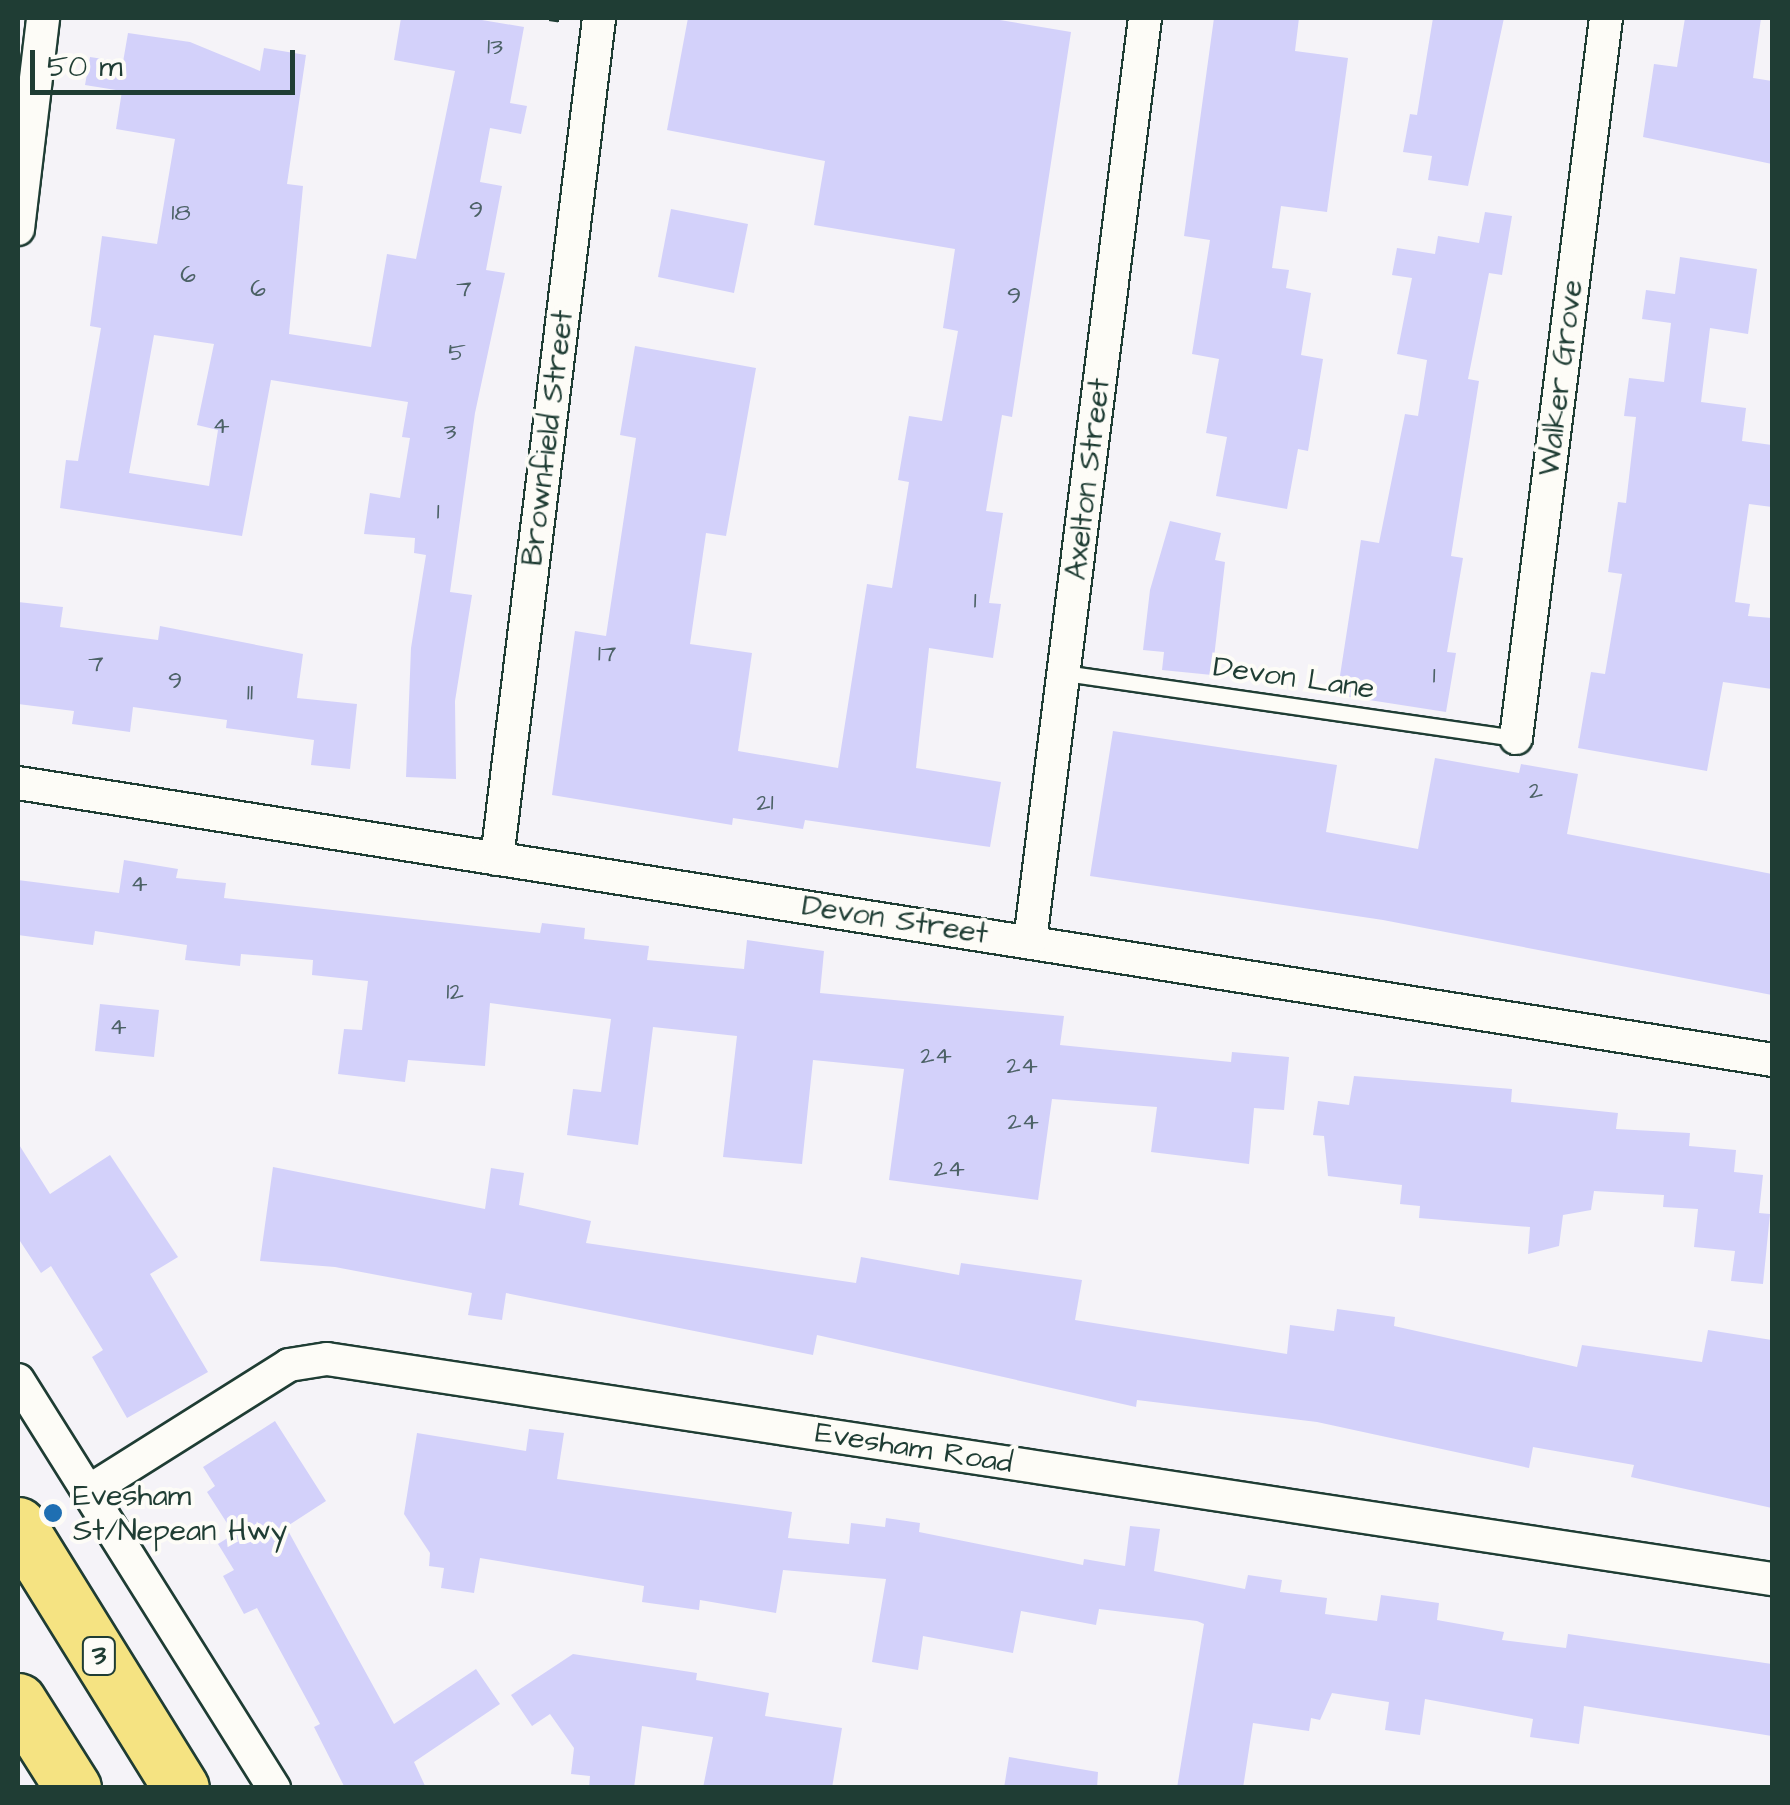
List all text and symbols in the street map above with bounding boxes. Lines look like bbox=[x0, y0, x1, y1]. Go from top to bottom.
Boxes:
scale bar bbox=[35, 30, 300, 92]
house number: 13 bbox=[487, 32, 503, 62]
text: 50 m bbox=[47, 46, 123, 88]
house number: 9 bbox=[469, 195, 483, 225]
house number: 18 bbox=[171, 198, 191, 228]
house number: 6 bbox=[180, 260, 196, 290]
house number: 6 bbox=[250, 274, 266, 304]
house number: 7 bbox=[456, 274, 472, 304]
street label: Walker Grove bbox=[1531, 278, 1591, 478]
house number: 9 bbox=[1007, 281, 1021, 311]
street label: Brownfield Street bbox=[514, 308, 582, 568]
house number: 5 bbox=[448, 338, 466, 368]
street label: Axelton Street bbox=[1058, 376, 1118, 582]
house number: 4 bbox=[212, 411, 230, 441]
house number: 3 bbox=[444, 417, 456, 447]
house number: 1 bbox=[436, 497, 440, 527]
house number: 1 bbox=[973, 586, 977, 616]
house number: 17 bbox=[598, 639, 616, 669]
house number: 7 bbox=[88, 649, 104, 679]
street label: Devon Lane bbox=[1211, 649, 1377, 707]
house number: 1 bbox=[1432, 661, 1436, 691]
house number: 9 bbox=[168, 666, 182, 696]
house number: 11 bbox=[247, 678, 253, 708]
house number: 2 bbox=[1529, 776, 1543, 806]
house number: 21 bbox=[756, 788, 774, 818]
house number: 4 bbox=[130, 869, 148, 899]
street label: Devon Street bbox=[800, 888, 990, 952]
house number: 12 bbox=[446, 977, 464, 1007]
house number: 4 bbox=[109, 1012, 127, 1042]
house number: 24 bbox=[920, 1041, 952, 1071]
house number: 24 bbox=[1006, 1051, 1038, 1081]
house number: 24 bbox=[1007, 1107, 1039, 1137]
house number: 24 bbox=[933, 1154, 965, 1184]
street label: Evesham Road bbox=[813, 1415, 1015, 1481]
place label: Evesham St/Nepean Hwy bbox=[73, 1478, 287, 1548]
marker: Evesham St/Nepean Hwy bbox=[42, 1502, 64, 1524]
road number: 3 bbox=[82, 1633, 116, 1679]

